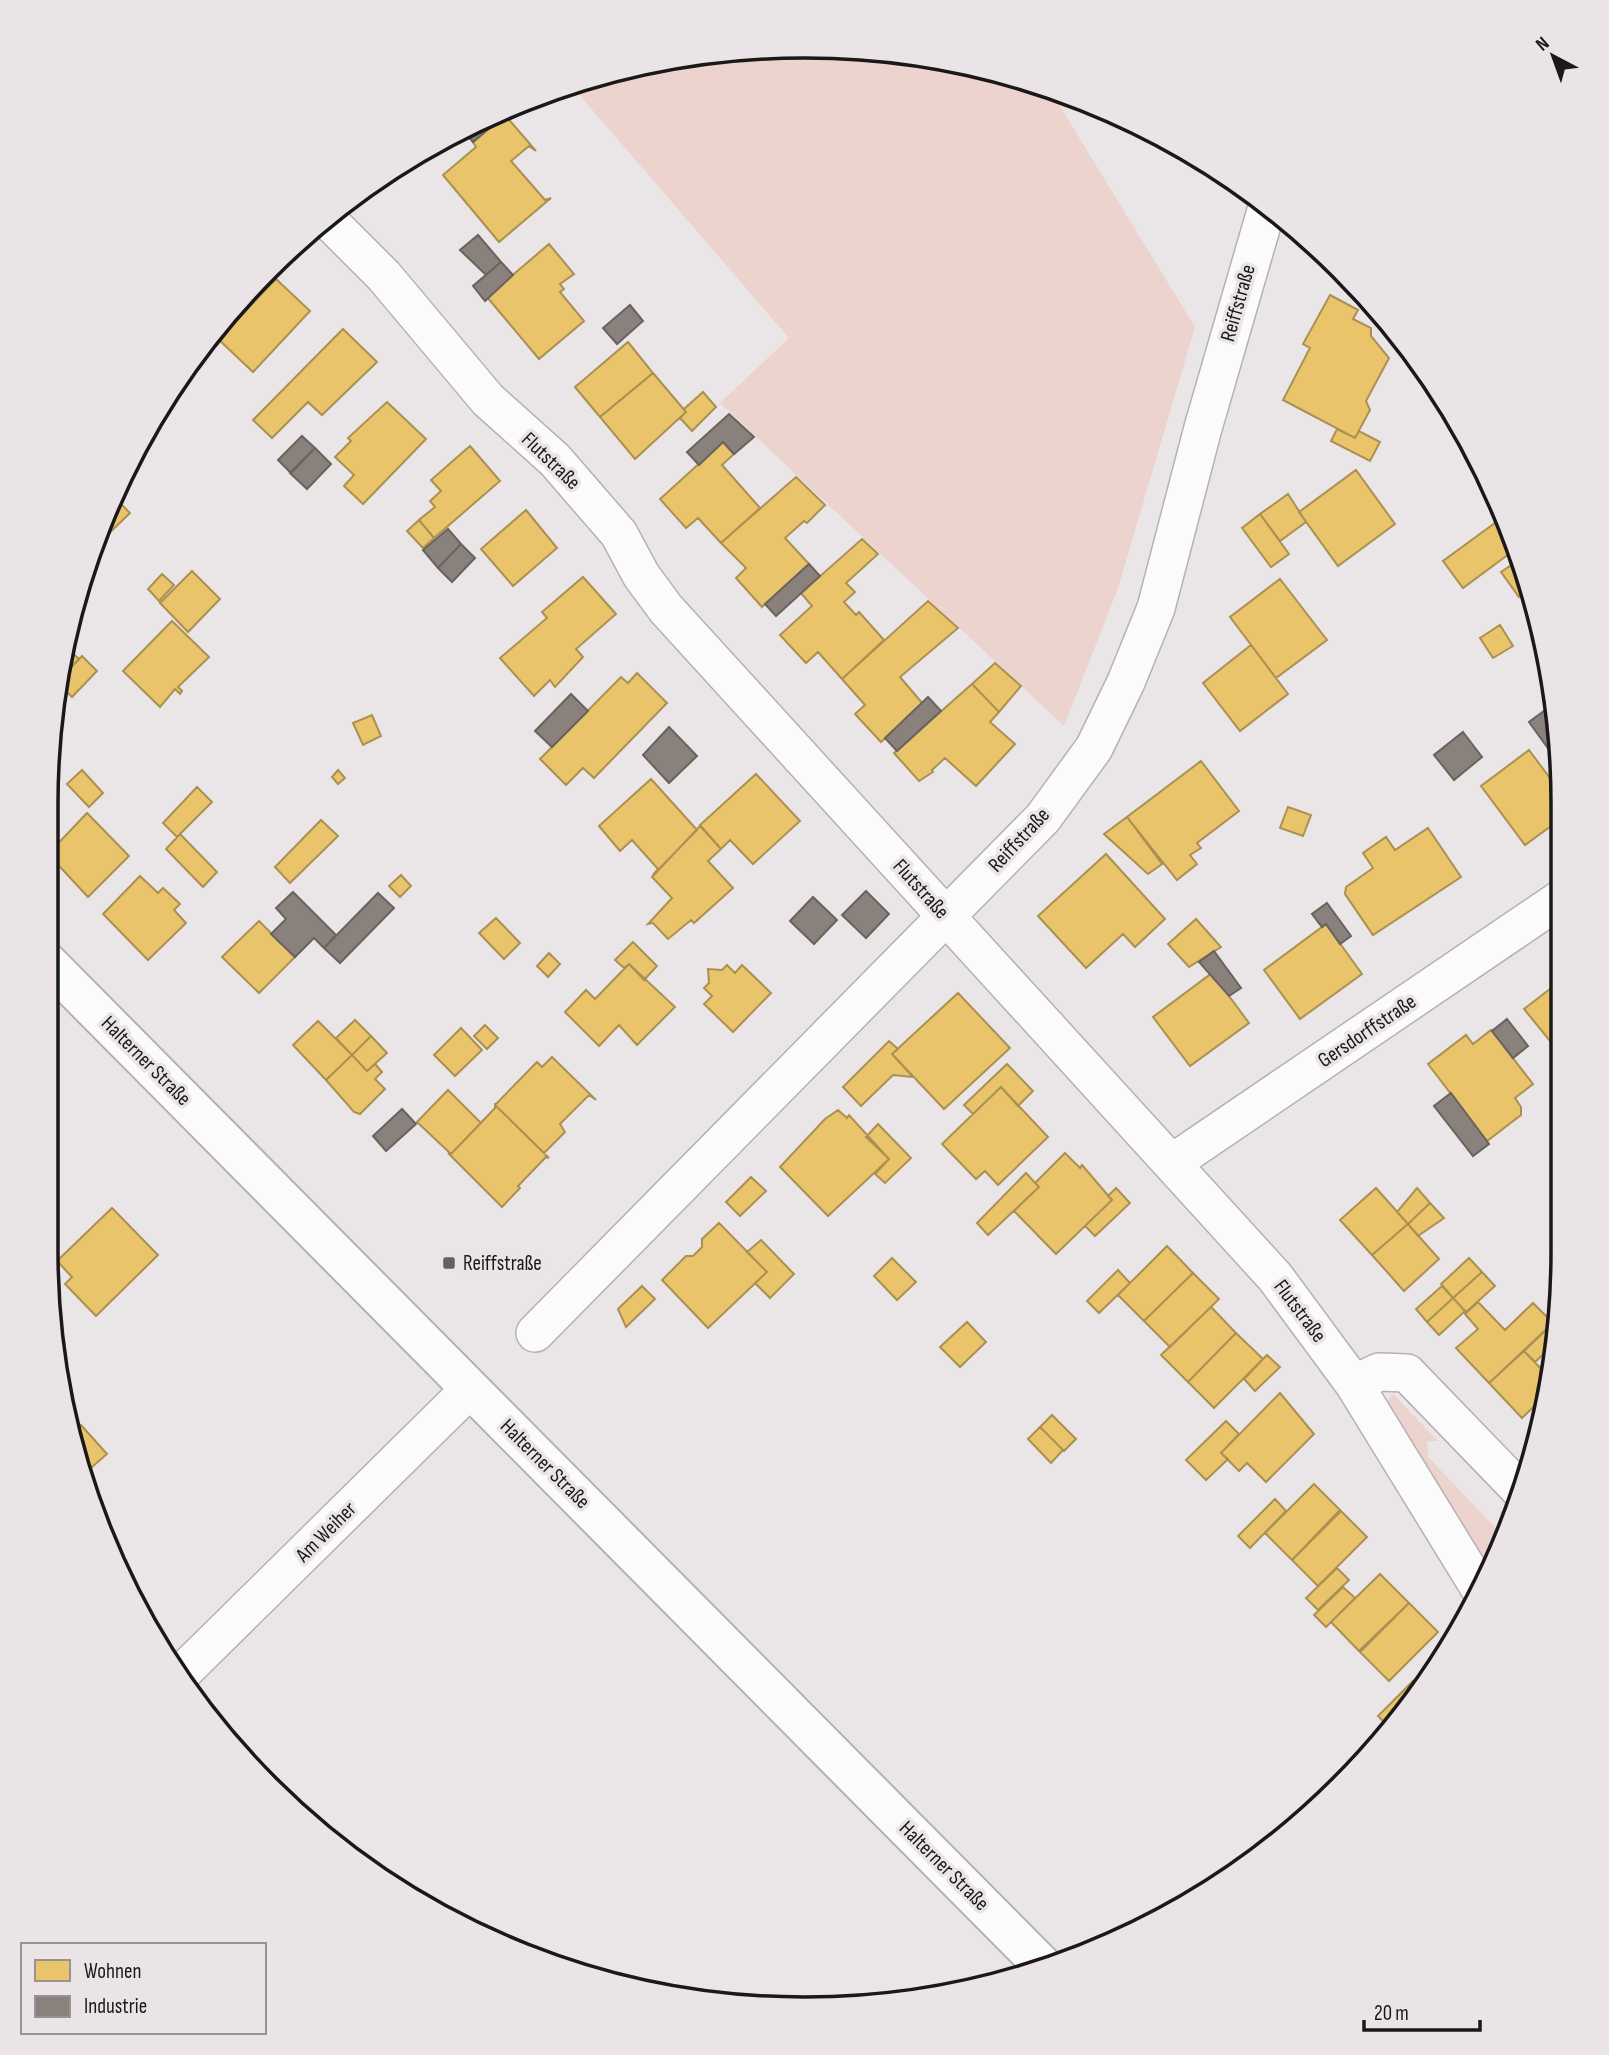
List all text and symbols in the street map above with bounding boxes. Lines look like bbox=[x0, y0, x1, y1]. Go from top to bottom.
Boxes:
north arrow bbox=[1518, 21, 1588, 91]
text: N bbox=[1531, 32, 1554, 56]
street label: Reiffstraße bbox=[1215, 262, 1261, 344]
street label: Flutstraße bbox=[516, 427, 586, 495]
street label: Reiffstraße bbox=[983, 803, 1055, 877]
street label: Flutstraße bbox=[888, 854, 954, 924]
street label: Gersdorffstraße bbox=[1313, 989, 1421, 1073]
street label: Halterner Straße bbox=[96, 1011, 196, 1111]
place label: Reiffstraße bbox=[463, 1251, 542, 1276]
marker: Reiffstraße bbox=[441, 1255, 457, 1271]
street label: Flutstraße bbox=[1268, 1275, 1332, 1347]
street label: Halterner Straße bbox=[495, 1414, 595, 1514]
street label: Am Weiher bbox=[290, 1497, 361, 1568]
street label: Halterner Straße bbox=[894, 1816, 994, 1916]
legend bbox=[21, 1943, 266, 2034]
text: Wohnen bbox=[84, 1959, 141, 1984]
scale bar bbox=[1364, 1988, 1480, 2032]
text: Industrie bbox=[84, 1994, 147, 2019]
text: 20 m bbox=[1374, 2001, 1409, 2026]

